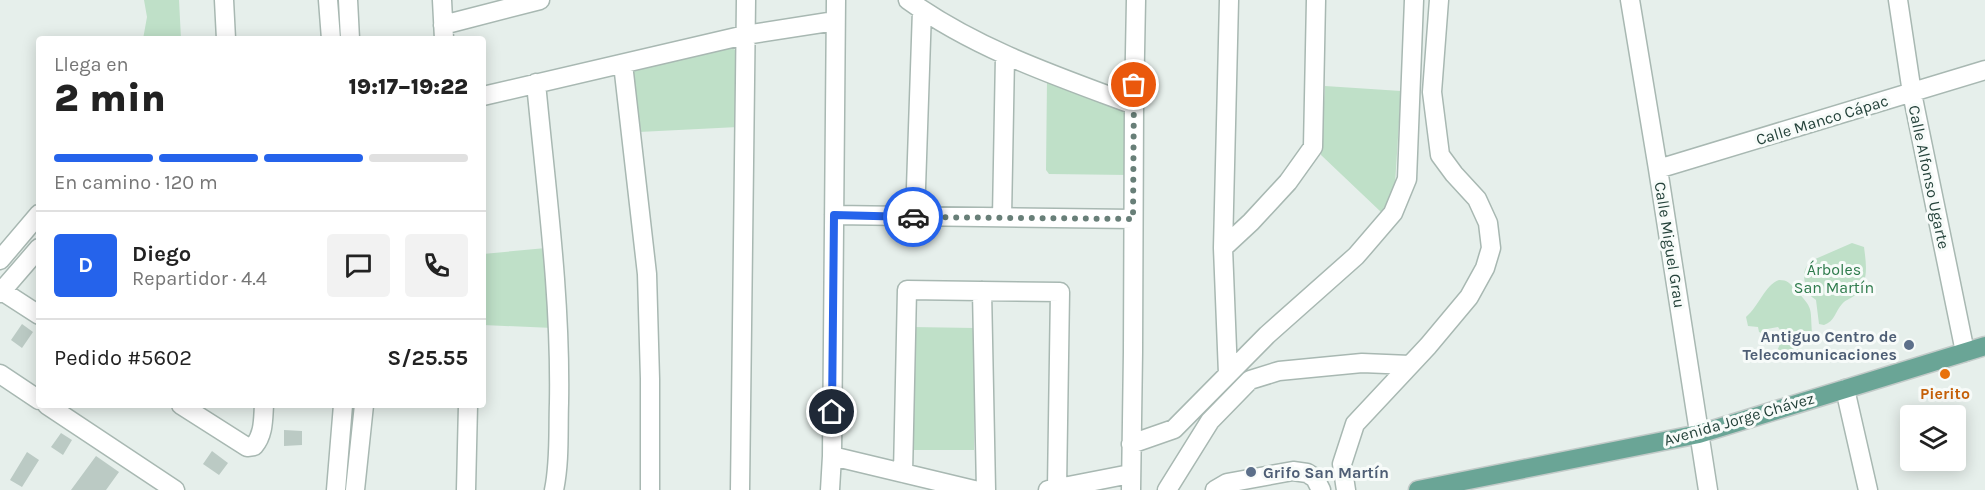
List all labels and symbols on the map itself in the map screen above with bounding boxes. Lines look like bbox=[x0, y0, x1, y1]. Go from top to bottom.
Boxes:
pin bbox=[1108, 59, 1159, 110]
street label: Calle Manco Cápac bbox=[1753, 91, 1891, 149]
street label: Calle Alfonso Ugarte bbox=[1904, 103, 1954, 251]
street label: Calle Miguel Grau bbox=[1651, 180, 1689, 310]
courier bbox=[883, 187, 943, 247]
park label: Árboles San Martín bbox=[1794, 260, 1874, 297]
place label: Antiguo Centro de Telecomunicaciones bbox=[1743, 327, 1897, 364]
marker: Antiguo Centro de Telecomunicaciones bbox=[1902, 338, 1916, 352]
marker: Pierito bbox=[1938, 367, 1952, 381]
place label: Pierito bbox=[1920, 384, 1970, 403]
pin bbox=[806, 386, 857, 437]
street label: Avenida Jorge Chávez bbox=[1662, 388, 1816, 450]
place label: Grifo San Martín bbox=[1263, 463, 1389, 482]
marker: Grifo San Martín bbox=[1244, 465, 1258, 479]

